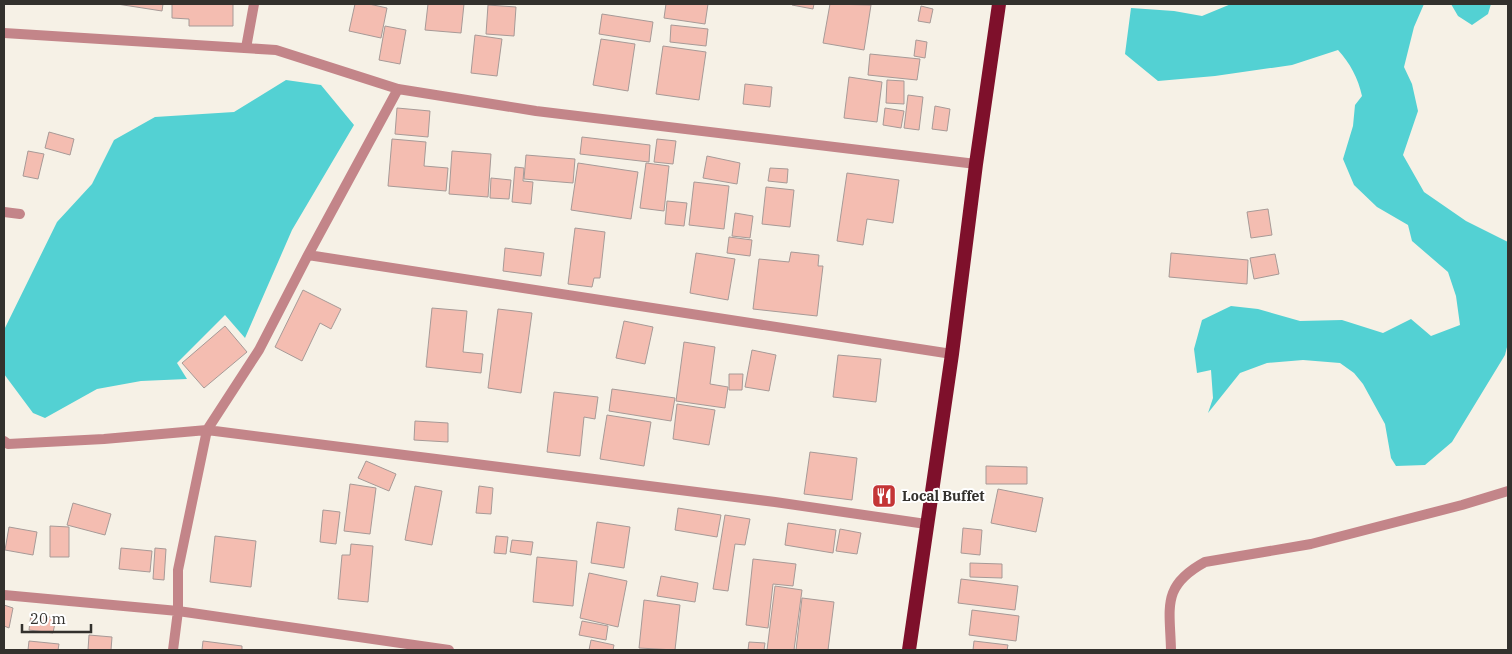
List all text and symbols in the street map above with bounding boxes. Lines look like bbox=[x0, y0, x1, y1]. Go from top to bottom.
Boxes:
restaurant icon: Local Buffet bbox=[871, 483, 897, 509]
place label: Local Buffet bbox=[902, 487, 985, 505]
scale bar bbox=[22, 602, 91, 634]
text: 20 m bbox=[30, 609, 66, 628]

